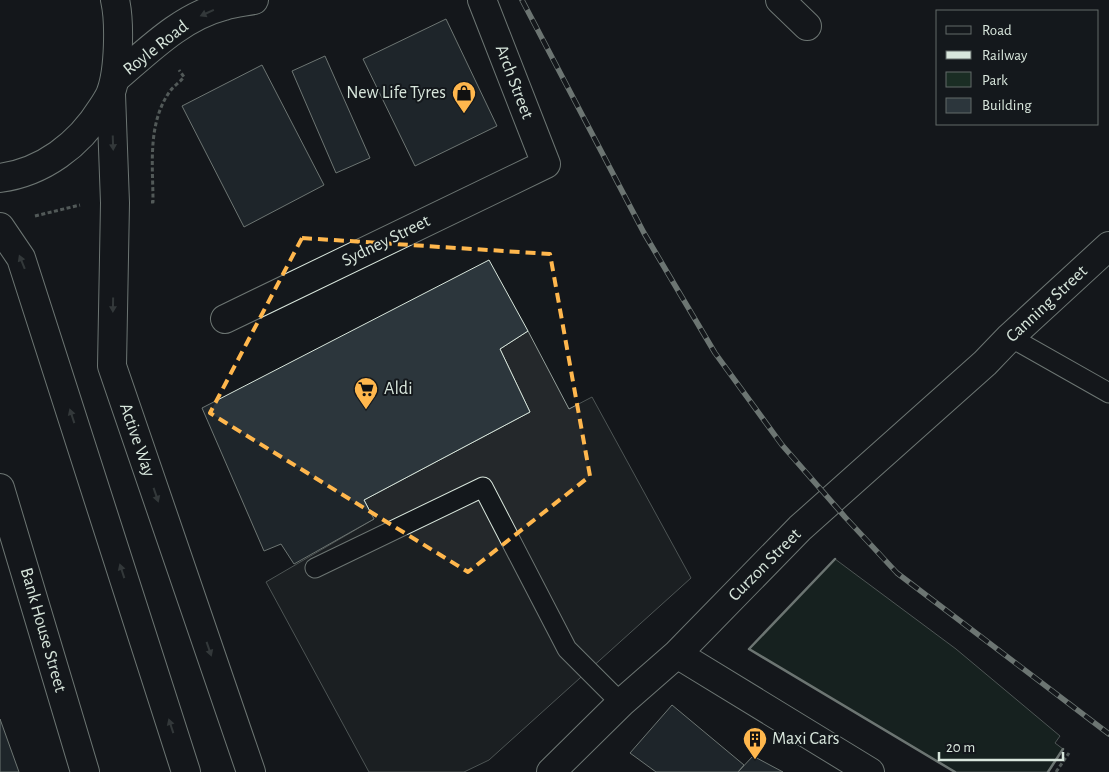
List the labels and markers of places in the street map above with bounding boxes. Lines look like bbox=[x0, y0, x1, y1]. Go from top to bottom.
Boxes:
shop icon: New Life Tyres bbox=[451, 80, 477, 114]
place label: New Life Tyres bbox=[346, 84, 446, 102]
supermarket icon: Aldi bbox=[353, 376, 379, 410]
place label: Aldi bbox=[384, 380, 413, 398]
building icon: Maxi Cars bbox=[742, 726, 768, 760]
place label: Maxi Cars bbox=[772, 730, 839, 748]

